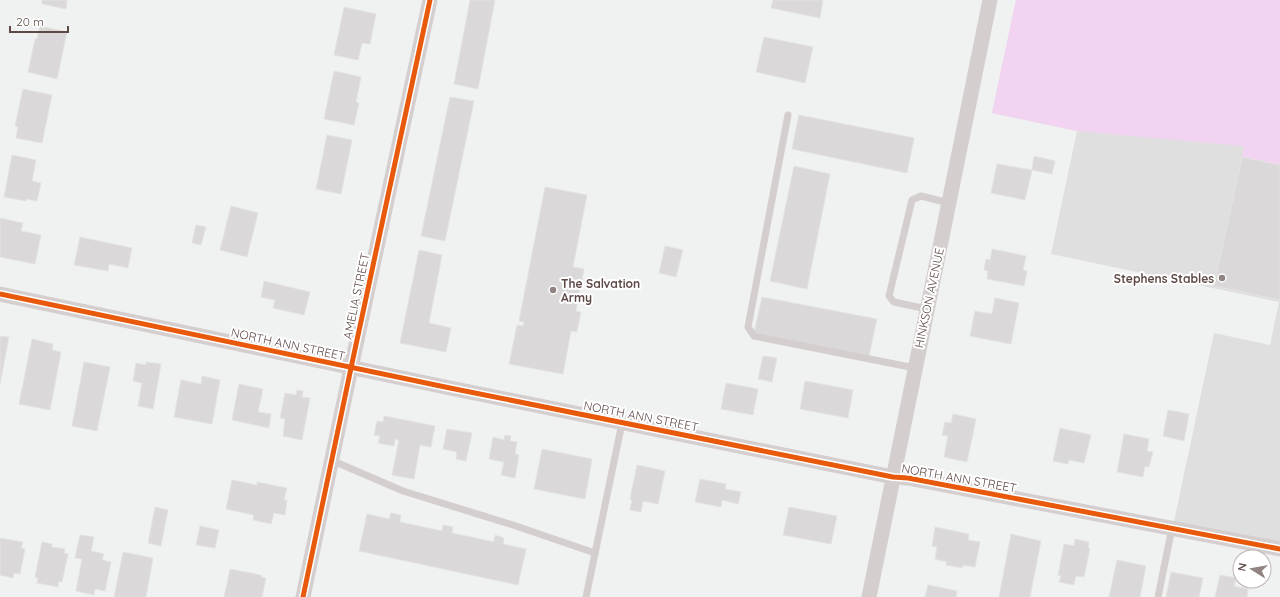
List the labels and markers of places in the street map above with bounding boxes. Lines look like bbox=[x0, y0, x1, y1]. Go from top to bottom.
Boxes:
place label: Stephens Stables bbox=[1114, 271, 1214, 286]
marker: Stephens Stables bbox=[1217, 273, 1227, 283]
place label: The Salvation Army bbox=[561, 276, 640, 305]
marker: The Salvation Army bbox=[548, 285, 558, 295]

